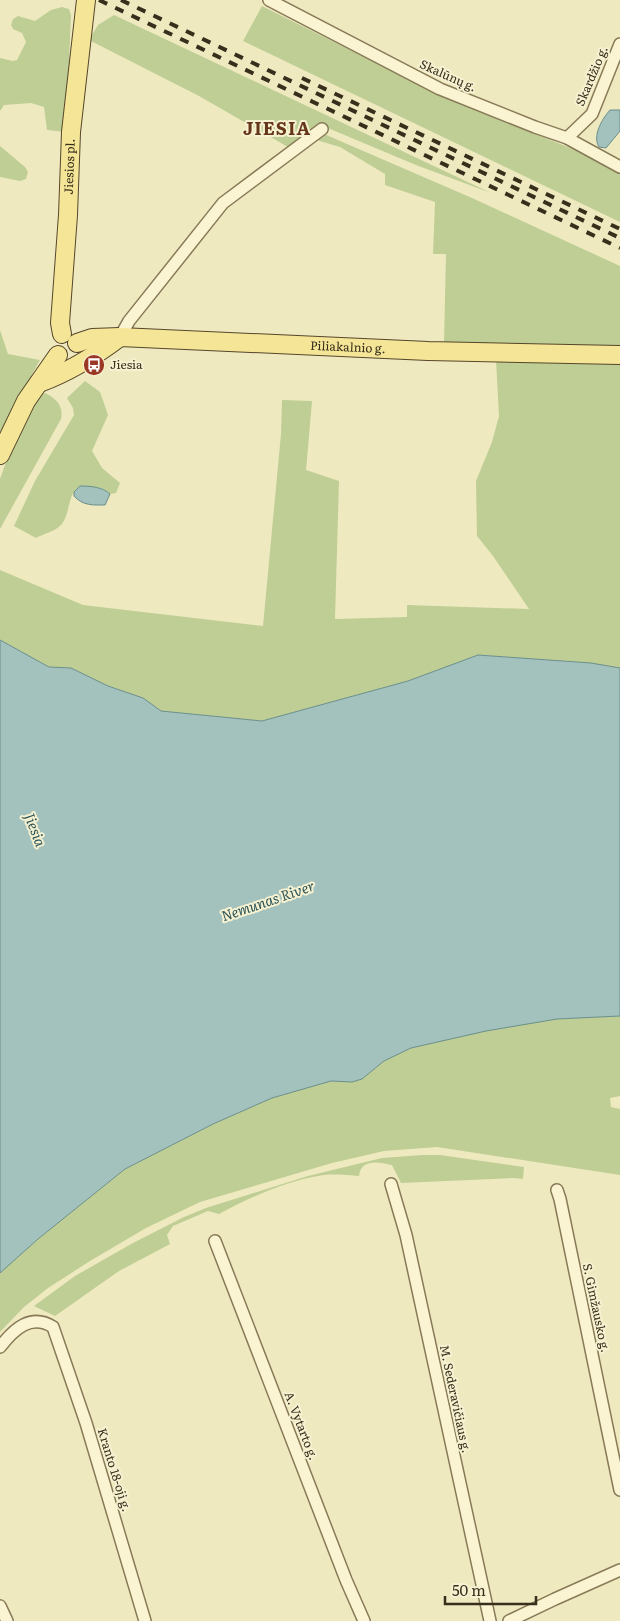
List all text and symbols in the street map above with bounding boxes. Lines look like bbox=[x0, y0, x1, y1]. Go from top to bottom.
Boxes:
street label: Skardžio g. bbox=[570, 43, 612, 108]
street label: Skalūnų g. bbox=[417, 55, 480, 96]
district label: JIESIA bbox=[243, 114, 311, 141]
street label: Jiesios pl. bbox=[59, 138, 79, 195]
street label: Piliakalnio g. bbox=[310, 336, 386, 357]
bus stop icon: Jiesia bbox=[82, 353, 106, 377]
place label: Jiesia bbox=[110, 355, 143, 373]
water label: Jiesia bbox=[20, 810, 51, 849]
water label: Nemunas River bbox=[218, 875, 317, 925]
street label: S. Gimžausko g. bbox=[579, 1262, 615, 1354]
street label: M. Sederavičiaus g. bbox=[436, 1343, 476, 1455]
street label: A. Vytarto g. bbox=[281, 1389, 323, 1462]
street label: Kranto 18-oji g. bbox=[94, 1426, 136, 1514]
scale bar bbox=[445, 1574, 536, 1606]
text: 50 m bbox=[452, 1578, 486, 1601]

